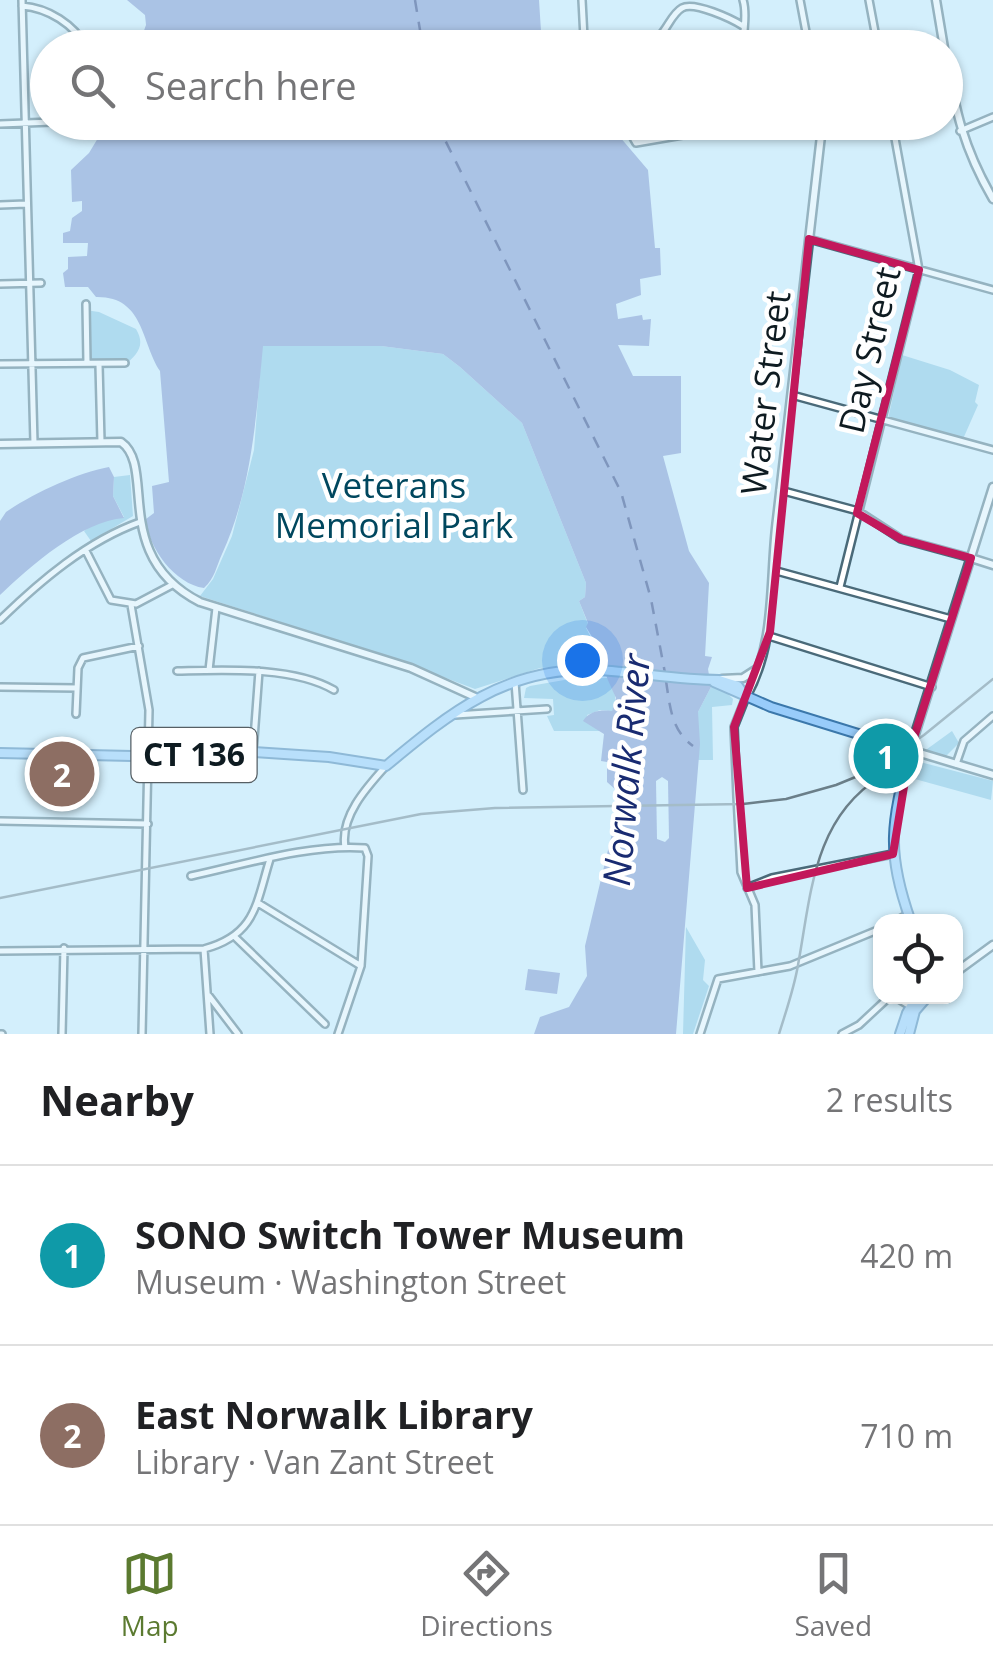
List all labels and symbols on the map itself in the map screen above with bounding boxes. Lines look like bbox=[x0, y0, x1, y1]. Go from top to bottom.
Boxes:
street label: Day Street bbox=[827, 262, 910, 437]
street label: Water Street bbox=[729, 288, 800, 497]
park label: Veterans Memorial Park bbox=[275, 461, 514, 548]
your location bbox=[557, 635, 608, 686]
water label: Norwalk River bbox=[589, 650, 661, 888]
pin: 1 bbox=[854, 718, 918, 794]
road number: CT 136 bbox=[132, 728, 256, 782]
pin: 2 bbox=[30, 736, 94, 812]

